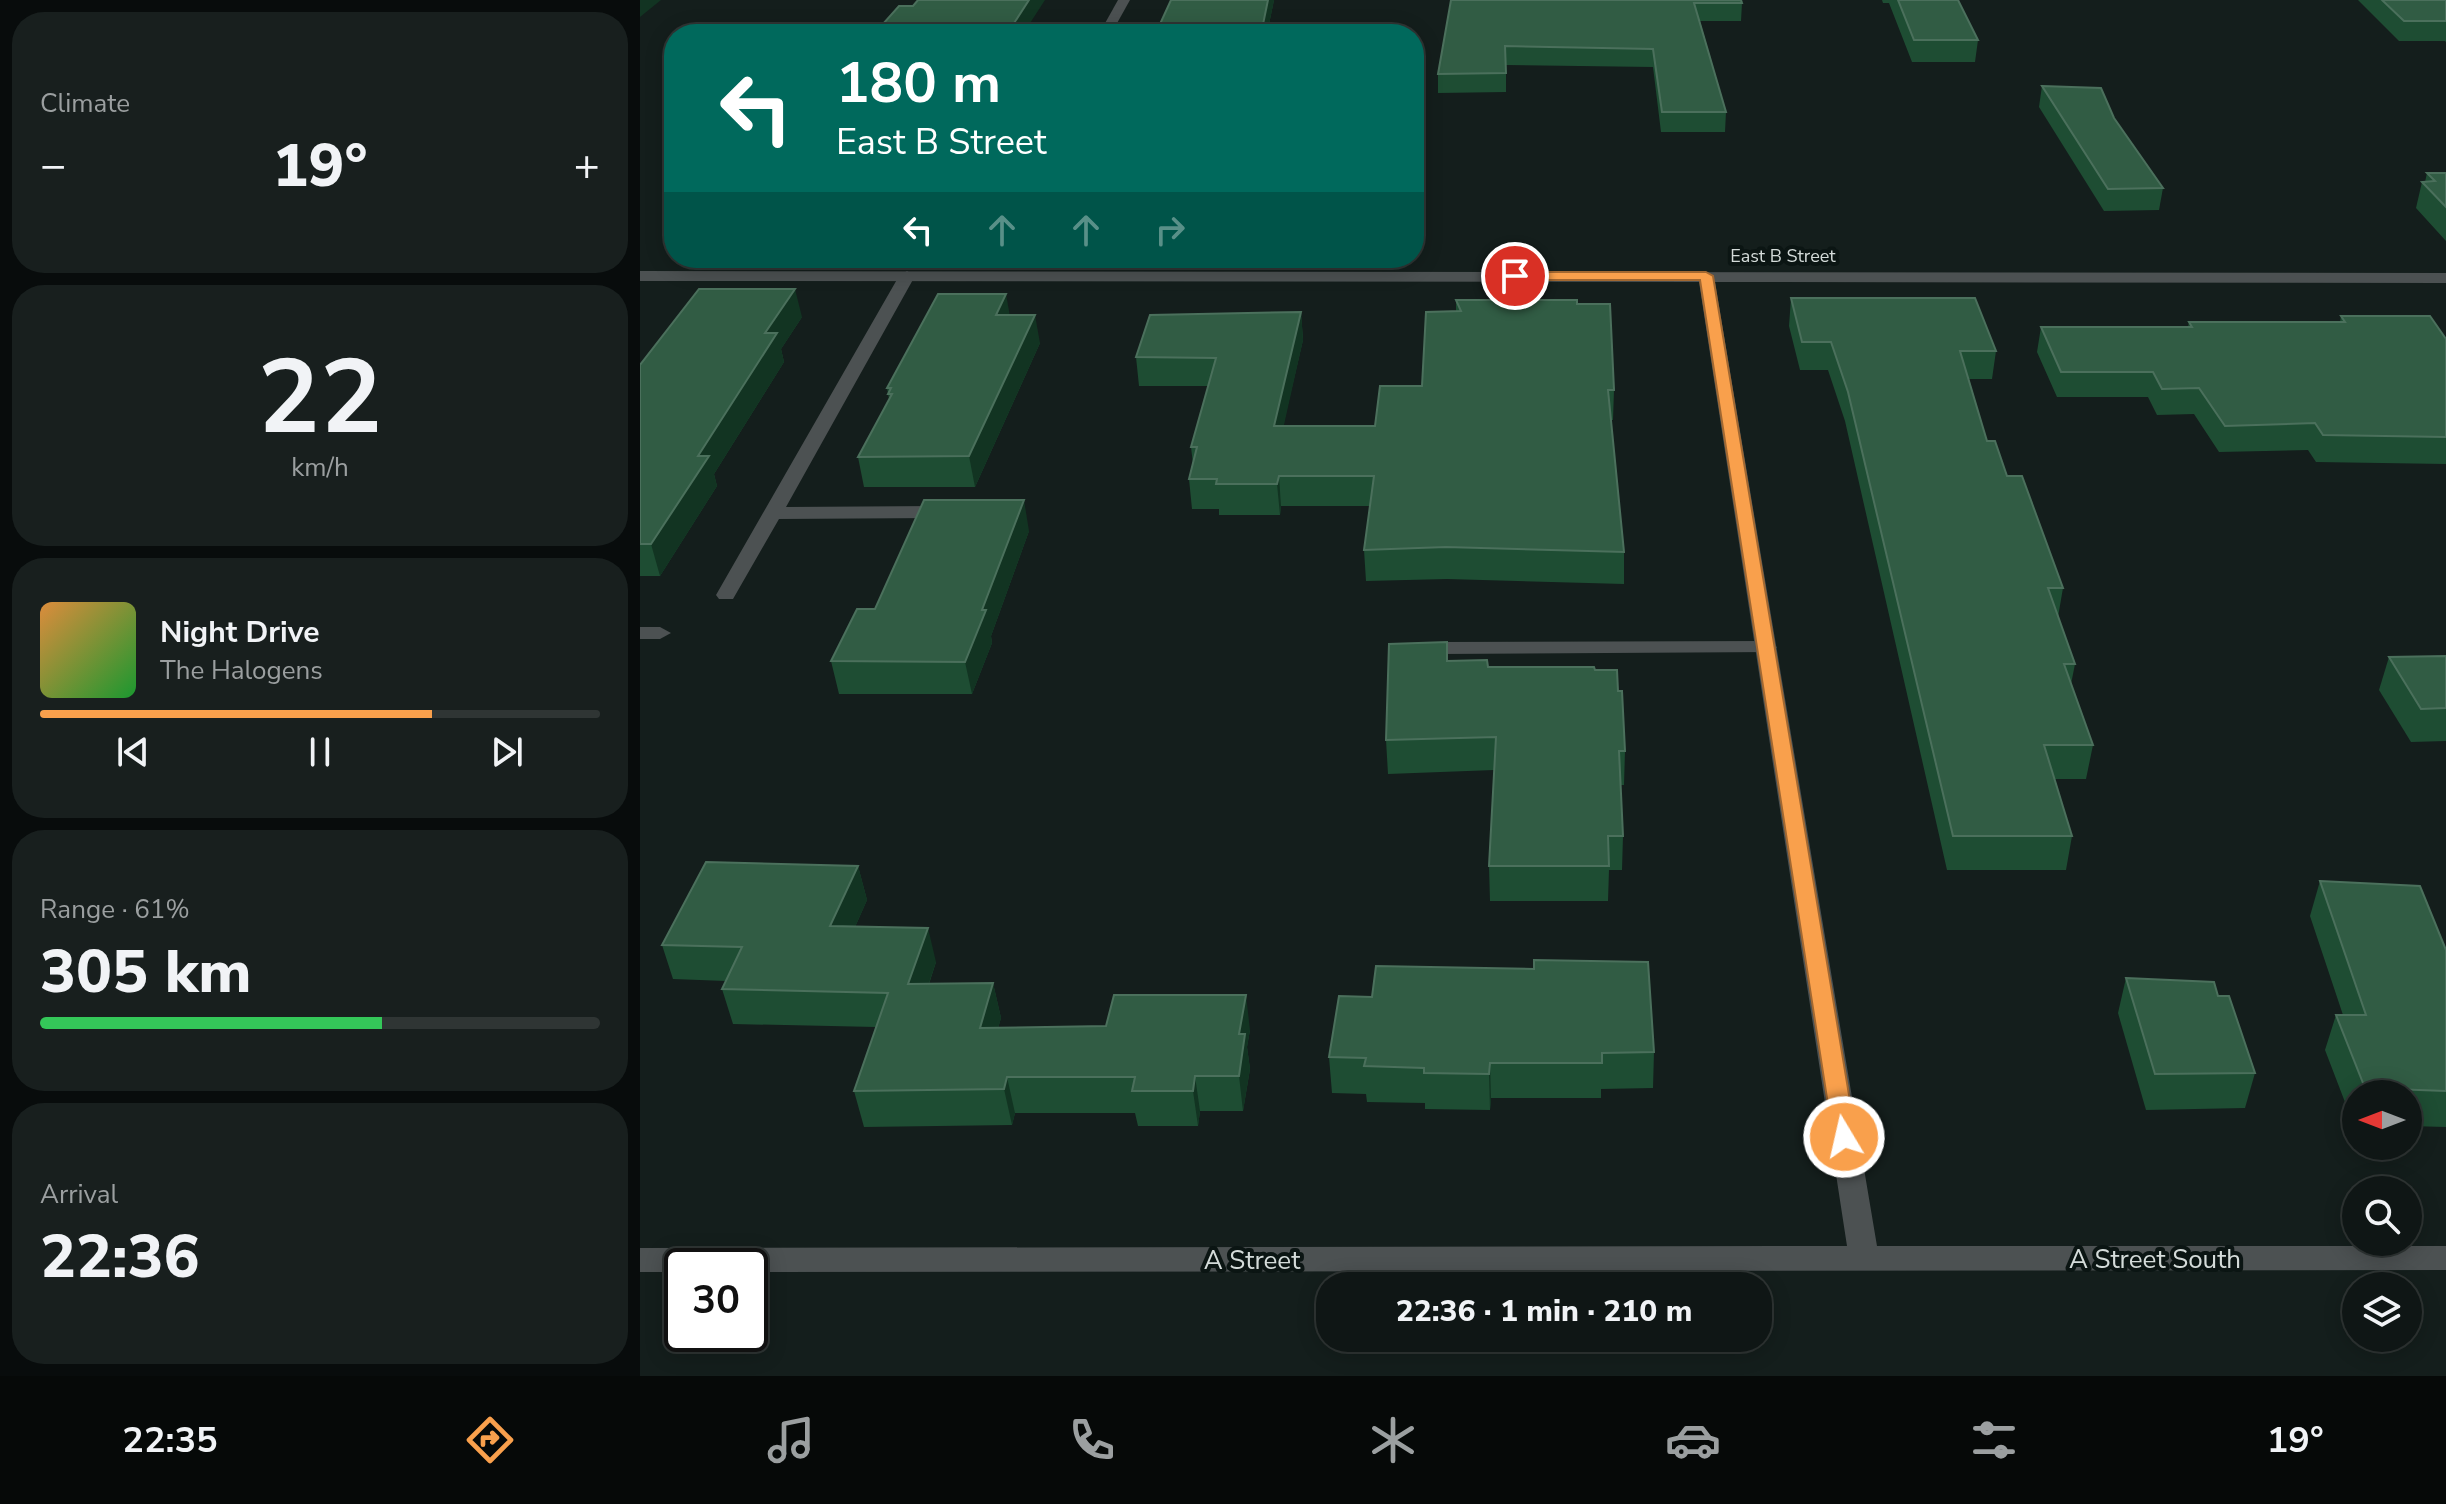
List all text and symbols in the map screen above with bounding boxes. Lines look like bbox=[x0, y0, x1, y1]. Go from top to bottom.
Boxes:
text: 180 m bbox=[836, 45, 1001, 122]
icon: left bbox=[704, 56, 808, 160]
text: Climate bbox=[40, 86, 130, 121]
text: East B Street bbox=[836, 118, 1047, 167]
text: 19° bbox=[272, 125, 368, 207]
text: − bbox=[40, 136, 66, 196]
text: + bbox=[574, 136, 600, 196]
icon: left bbox=[896, 208, 940, 252]
icon: ahead bbox=[980, 208, 1024, 252]
icon: ahead bbox=[1064, 208, 1108, 252]
icon: right bbox=[1148, 208, 1192, 252]
pin bbox=[1481, 242, 1549, 310]
street label: East B Street bbox=[1730, 244, 1836, 268]
icon: arrive bbox=[1493, 254, 1537, 298]
text: 22 bbox=[258, 327, 382, 469]
text: km/h bbox=[291, 450, 349, 485]
text: Night Drive bbox=[160, 612, 319, 653]
text: The Halogens bbox=[160, 653, 323, 688]
icon: previous bbox=[111, 730, 155, 774]
icon: pause bbox=[298, 730, 342, 774]
icon: next bbox=[485, 730, 529, 774]
text: Range · 61% bbox=[40, 892, 190, 927]
text: 305 km bbox=[40, 931, 252, 1013]
north arrow bbox=[2342, 1080, 2422, 1160]
map controls bbox=[2342, 1080, 2422, 1352]
position arrow bbox=[1802, 1095, 1886, 1179]
button: search bbox=[2342, 1176, 2422, 1256]
text: Arrival bbox=[40, 1177, 118, 1212]
text: 22:36 bbox=[40, 1216, 200, 1298]
street label: A Street South bbox=[2069, 1242, 2241, 1277]
street label: A Street bbox=[1204, 1243, 1301, 1278]
speed limit sign: 30 bbox=[664, 1248, 768, 1352]
button: layers bbox=[2342, 1272, 2422, 1352]
text: 22:36 · 1 min · 210 m bbox=[1396, 1291, 1692, 1332]
icon: directions bbox=[462, 1412, 518, 1468]
icon: music bbox=[763, 1412, 819, 1468]
icon: phone bbox=[1064, 1412, 1120, 1468]
icon: climate bbox=[1365, 1412, 1421, 1468]
icon: car bbox=[1665, 1412, 1721, 1468]
icon: filters bbox=[1966, 1412, 2022, 1468]
text: 22:35 bbox=[122, 1416, 218, 1465]
text: 19° bbox=[2267, 1416, 2324, 1465]

